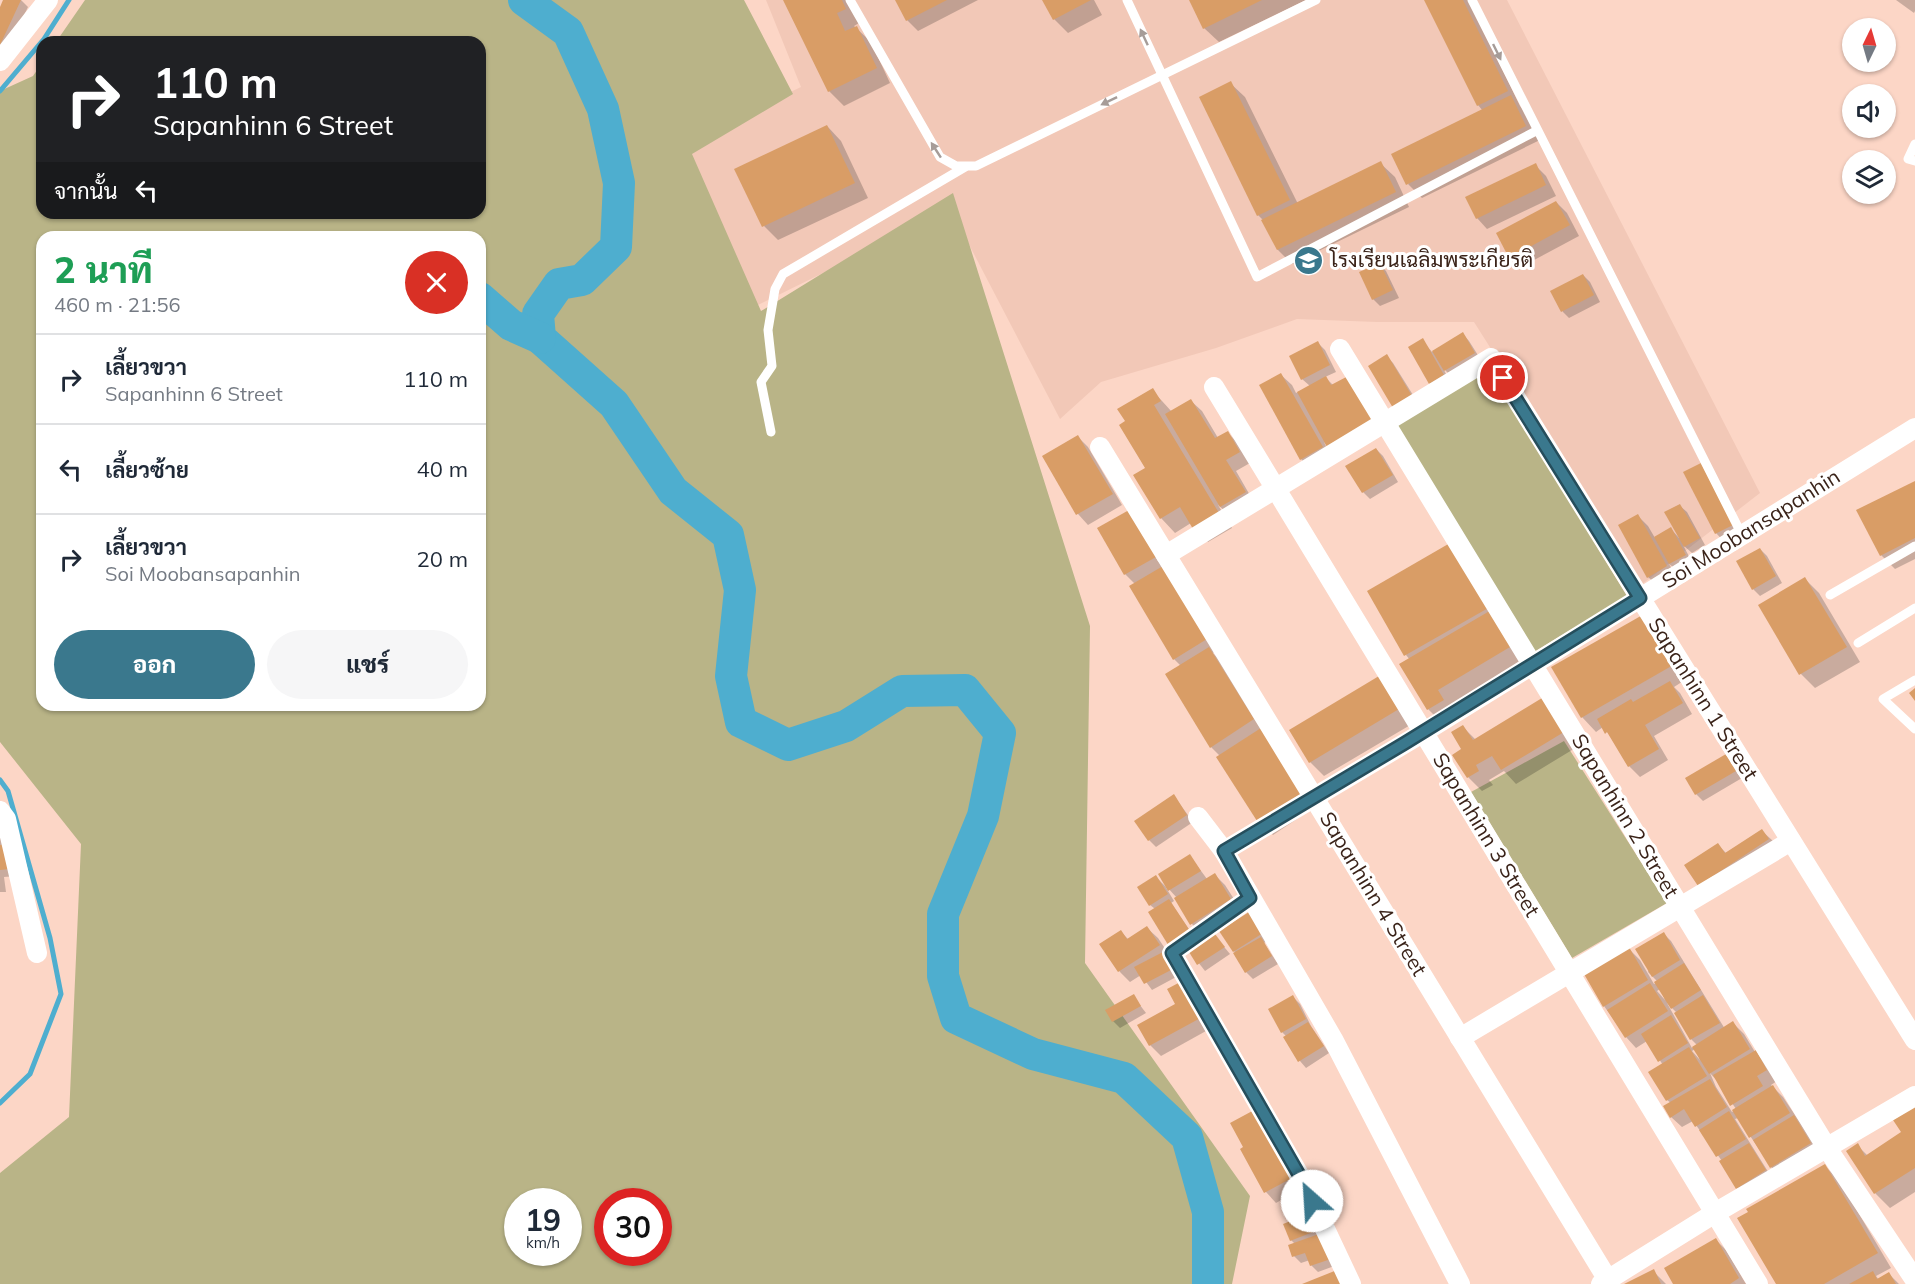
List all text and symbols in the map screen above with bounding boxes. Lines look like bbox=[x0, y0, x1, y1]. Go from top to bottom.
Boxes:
north arrow bbox=[1842, 18, 1896, 72]
map controls bbox=[1842, 18, 1896, 204]
one-way arrow bbox=[1139, 28, 1149, 46]
one-way arrow bbox=[1493, 44, 1502, 61]
text: 110 m bbox=[153, 56, 278, 109]
icon: right bbox=[54, 60, 132, 138]
button: sound bbox=[1842, 84, 1896, 138]
one-way arrow bbox=[1100, 96, 1117, 105]
text: Sapanhinn 6 Street bbox=[153, 108, 393, 142]
one-way arrow bbox=[930, 141, 941, 158]
button: layers bbox=[1842, 150, 1896, 204]
icon: left bbox=[130, 174, 163, 207]
text: จากนั้น bbox=[54, 177, 118, 205]
school or university icon: โรงเรียนเฉลิมพระเกียรติ bbox=[1293, 244, 1325, 276]
place label: โรงเรียนเฉลิมพระเกียรติ bbox=[1329, 246, 1533, 272]
text: 2 นาที bbox=[54, 247, 153, 292]
button: close bbox=[405, 251, 468, 314]
text: 460 m · 21:56 bbox=[54, 292, 180, 317]
pin bbox=[1477, 352, 1528, 403]
text: เลี้ยวขวา bbox=[105, 353, 187, 381]
icon: arrive bbox=[1486, 361, 1519, 394]
icon: right bbox=[54, 363, 87, 396]
text: 110 m bbox=[403, 365, 468, 393]
text: Sapanhinn 6 Street bbox=[105, 381, 283, 406]
icon: left bbox=[54, 453, 87, 486]
text: 40 m bbox=[417, 455, 468, 483]
text: เลี้ยวซ้าย bbox=[105, 456, 189, 484]
street label: Soi Moobansapanhin bbox=[1657, 463, 1844, 594]
text: เลี้ยวขวา bbox=[105, 533, 187, 561]
icon: right bbox=[54, 543, 87, 576]
text: 20 m bbox=[417, 545, 468, 573]
text: Soi Moobansapanhin bbox=[105, 561, 300, 586]
street label: Sapanhinn 1 Street bbox=[1643, 612, 1764, 785]
button: ออก bbox=[54, 630, 255, 699]
button: แชร์ bbox=[267, 630, 468, 699]
street label: Sapanhinn 2 Street bbox=[1567, 729, 1685, 902]
street label: Sapanhinn 3 Street bbox=[1428, 748, 1546, 921]
street label: Sapanhinn 4 Street bbox=[1315, 807, 1433, 980]
position arrow bbox=[1280, 1169, 1344, 1233]
speed limit sign: 30 bbox=[594, 1188, 672, 1266]
text: 19 bbox=[525, 1201, 561, 1239]
text: km/h bbox=[526, 1233, 560, 1252]

